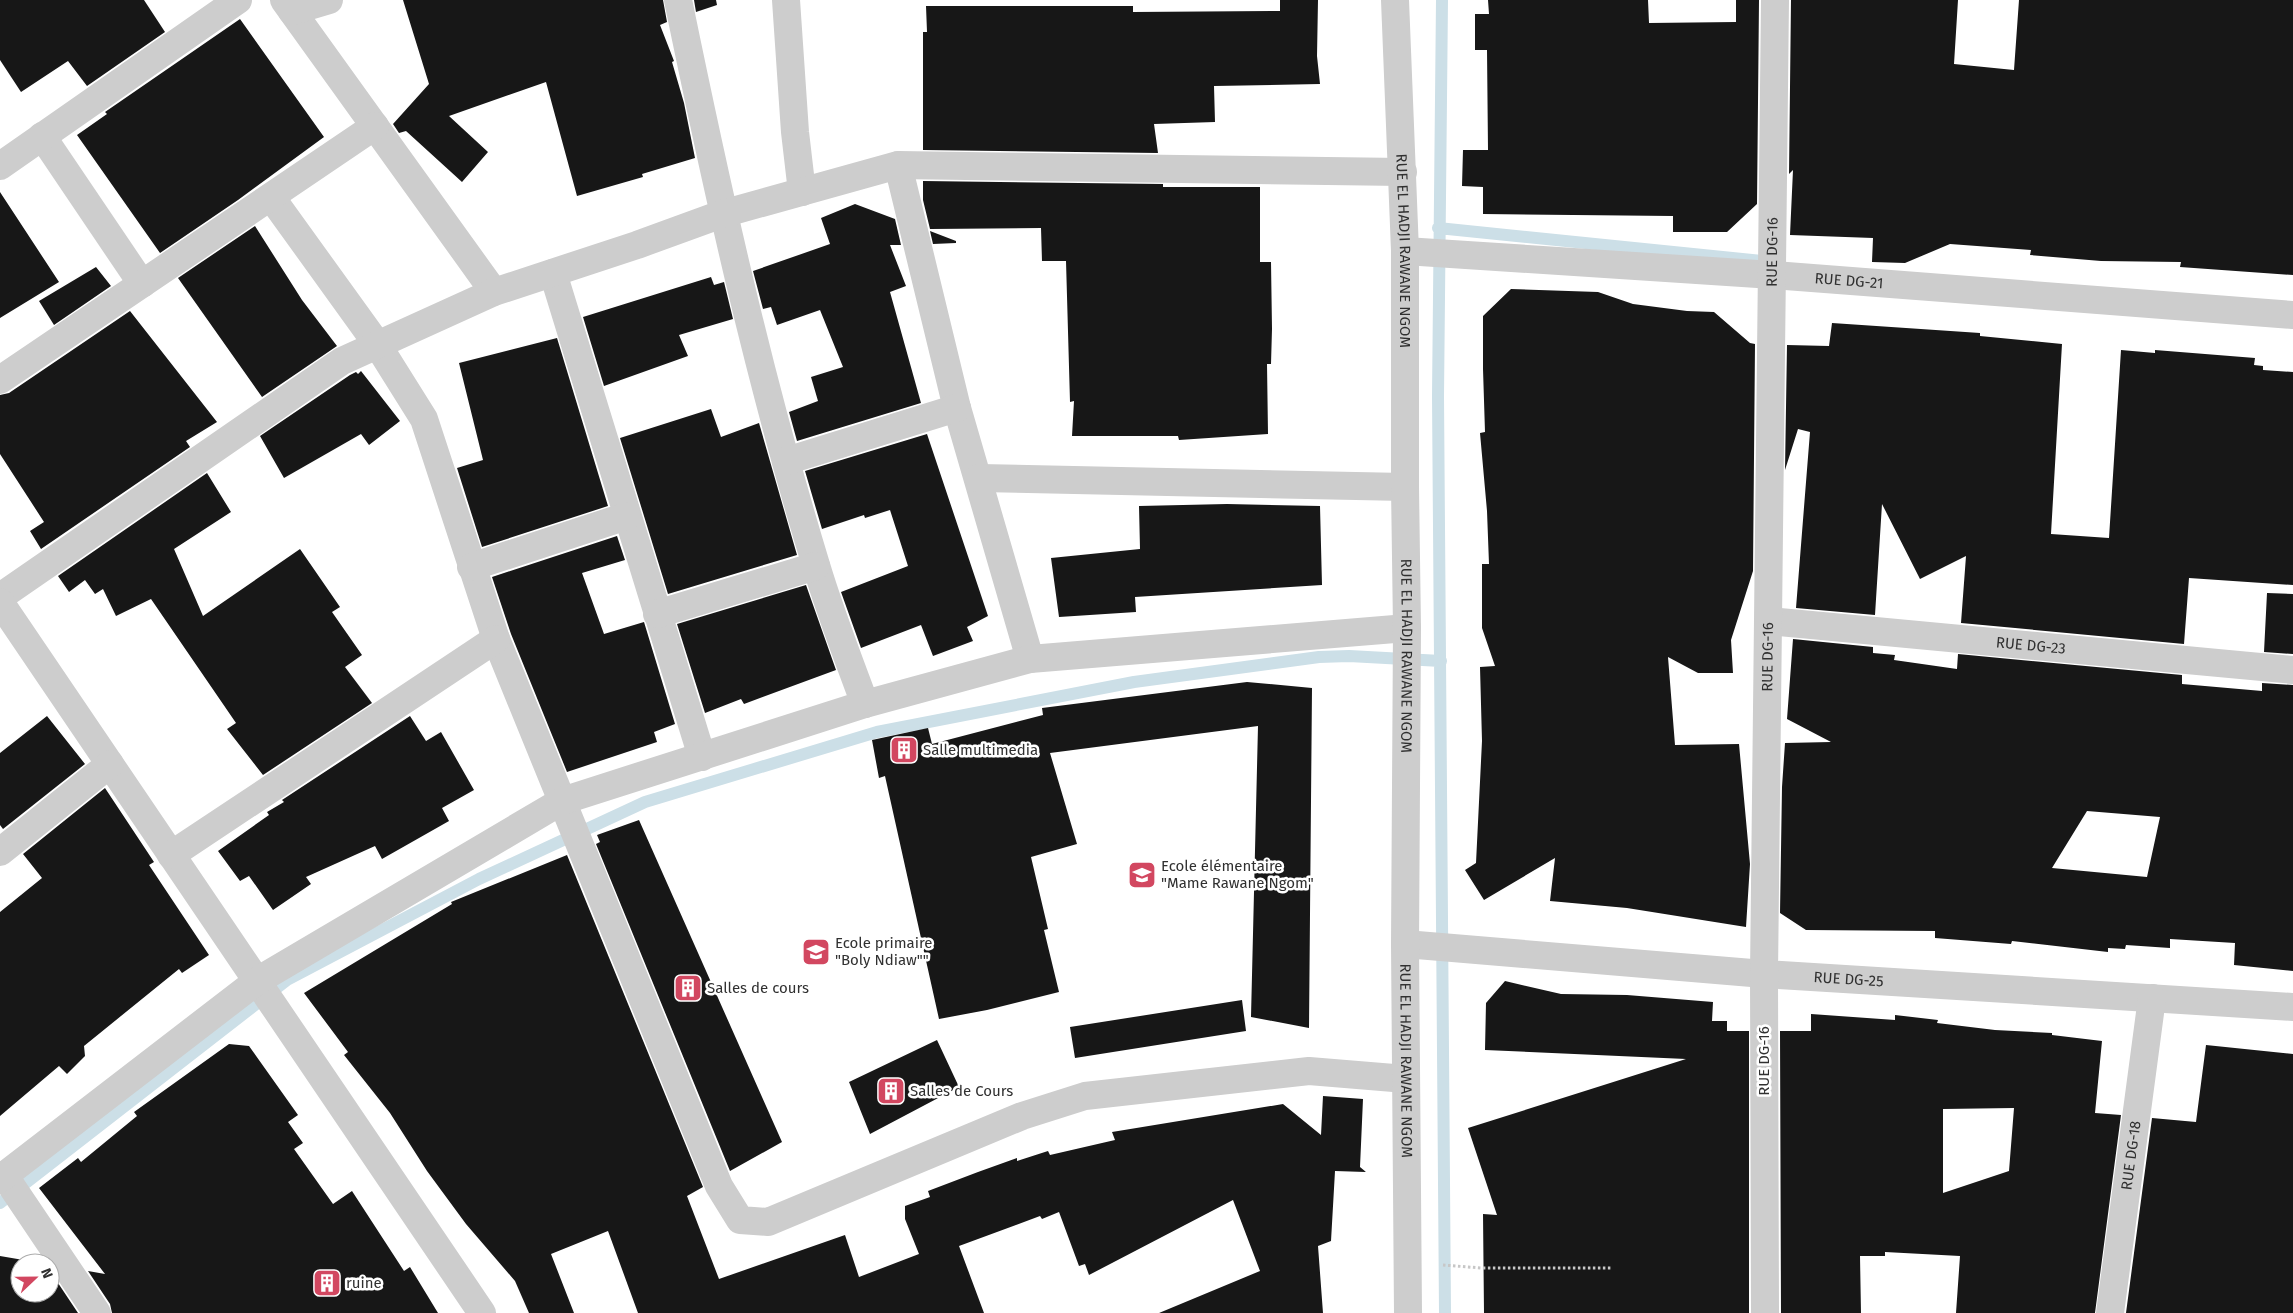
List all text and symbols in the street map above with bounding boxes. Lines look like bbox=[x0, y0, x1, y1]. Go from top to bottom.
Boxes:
street label: RUE EL HADJI RAWANE NGOM bbox=[1392, 153, 1414, 348]
street label: RUE DG-16 bbox=[1763, 217, 1782, 287]
street label: RUE DG-21 bbox=[1814, 269, 1884, 292]
street label: RUE EL HADJI RAWANE NGOM bbox=[1397, 558, 1416, 753]
street label: RUE DG-16 bbox=[1758, 622, 1777, 692]
street label: RUE DG-23 bbox=[1995, 633, 2067, 658]
building icon: Salle multimedia bbox=[889, 735, 919, 765]
place label: Salle multimedia bbox=[923, 741, 1038, 759]
place label: Ecole élémentaire "Mame Rawane Ngom" bbox=[1161, 857, 1314, 892]
school or university icon: Ecole élémentaire "Mame Rawane Ngom" bbox=[1127, 860, 1157, 890]
place label: Ecole primaire "Boly Ndiaw"" bbox=[835, 934, 933, 969]
school or university icon: Ecole primaire "Boly Ndiaw"" bbox=[801, 937, 831, 967]
street label: RUE EL HADJI RAWANE NGOM bbox=[1396, 964, 1416, 1158]
street label: RUE DG-25 bbox=[1813, 968, 1884, 990]
building icon: Salles de cours bbox=[673, 973, 703, 1003]
place label: Salles de cours bbox=[707, 979, 809, 997]
street label: RUE DG-16 bbox=[1755, 1026, 1773, 1096]
building icon: Salles de Cours bbox=[876, 1076, 906, 1106]
place label: Salles de Cours bbox=[910, 1082, 1013, 1100]
street label: RUE DG-18 bbox=[2117, 1120, 2145, 1191]
north arrow bbox=[10, 1253, 60, 1303]
text: N bbox=[37, 1266, 56, 1281]
building icon: ruine bbox=[312, 1268, 342, 1298]
place label: ruine bbox=[346, 1274, 382, 1292]

